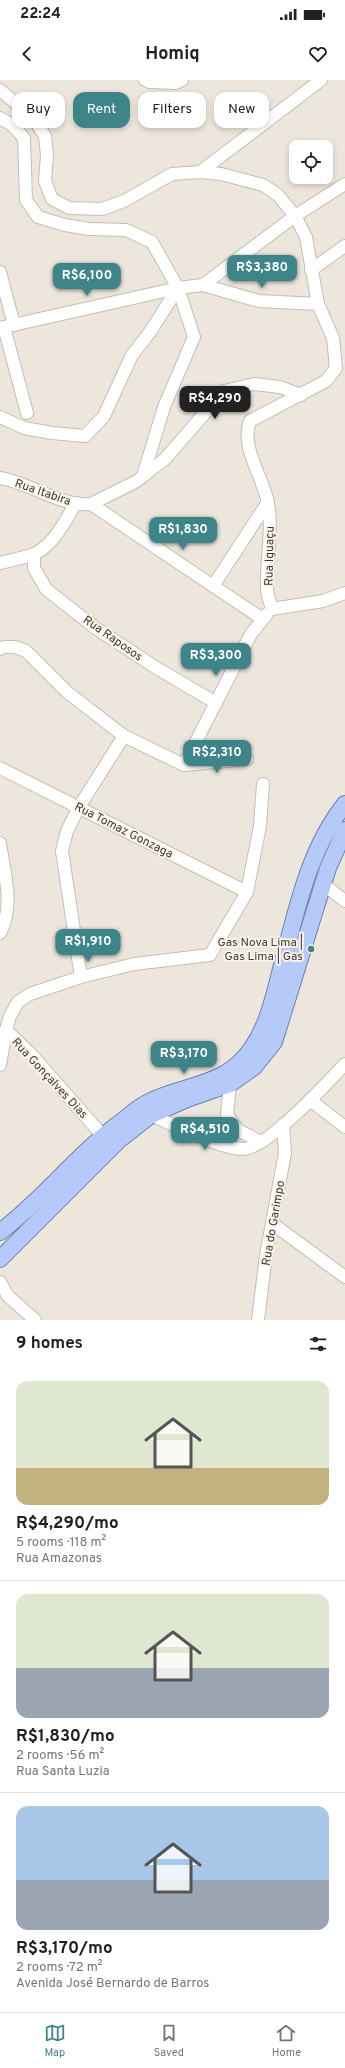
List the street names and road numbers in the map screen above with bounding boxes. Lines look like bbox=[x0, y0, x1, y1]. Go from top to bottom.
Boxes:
street label: Rua Itabira bbox=[12, 476, 73, 510]
street label: Rua Iguaçu bbox=[261, 526, 279, 586]
street label: Rua Raposos bbox=[79, 612, 145, 665]
street label: Rua Tomaz Gonzaga bbox=[72, 799, 176, 863]
street label: Rua Gonçalves Dias bbox=[8, 1035, 91, 1123]
street label: Rua do Garimpo bbox=[259, 1179, 289, 1267]

